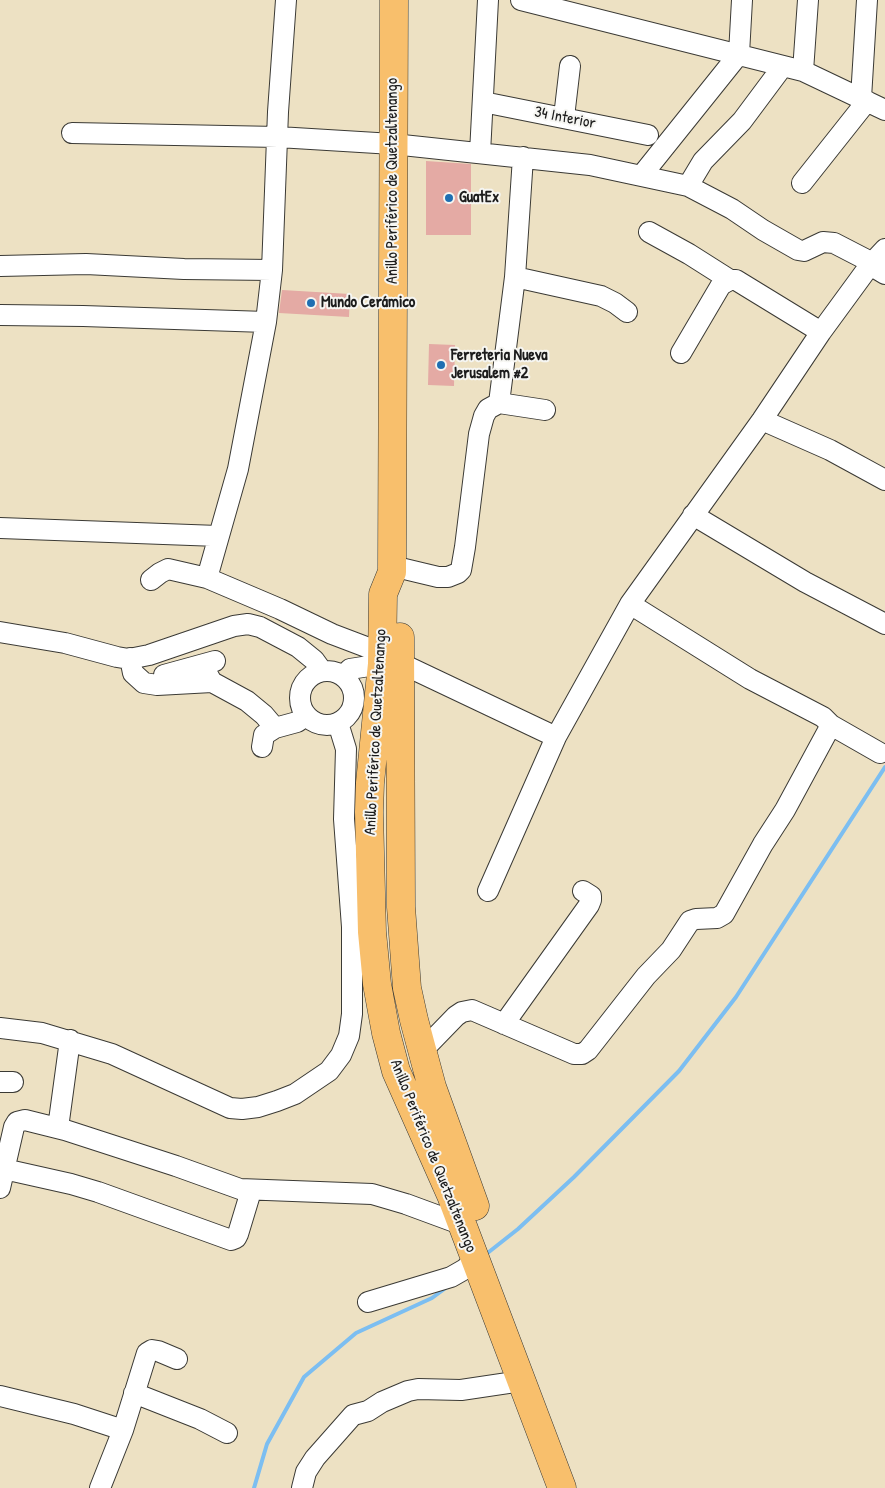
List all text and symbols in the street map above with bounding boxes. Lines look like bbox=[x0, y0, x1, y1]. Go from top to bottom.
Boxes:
street label: Anillo Periférico de Quetzaltenango bbox=[383, 78, 403, 284]
street label: 34 Interior bbox=[533, 103, 597, 133]
place label: GuatEx bbox=[459, 188, 499, 208]
marker: GuatEx bbox=[443, 192, 455, 204]
place label: Mundo Cerámico bbox=[321, 293, 415, 313]
marker: Mundo Cerámico bbox=[305, 297, 317, 309]
place label: Ferreteria Nueva Jerusalem #2 bbox=[451, 346, 548, 384]
marker: Ferreteria Nueva Jerusalem #2 bbox=[435, 359, 447, 371]
street label: Anillo Periférico de Quetzaltenango bbox=[361, 629, 391, 835]
street label: Anillo Periférico de Quetzaltenango bbox=[385, 1057, 481, 1255]

